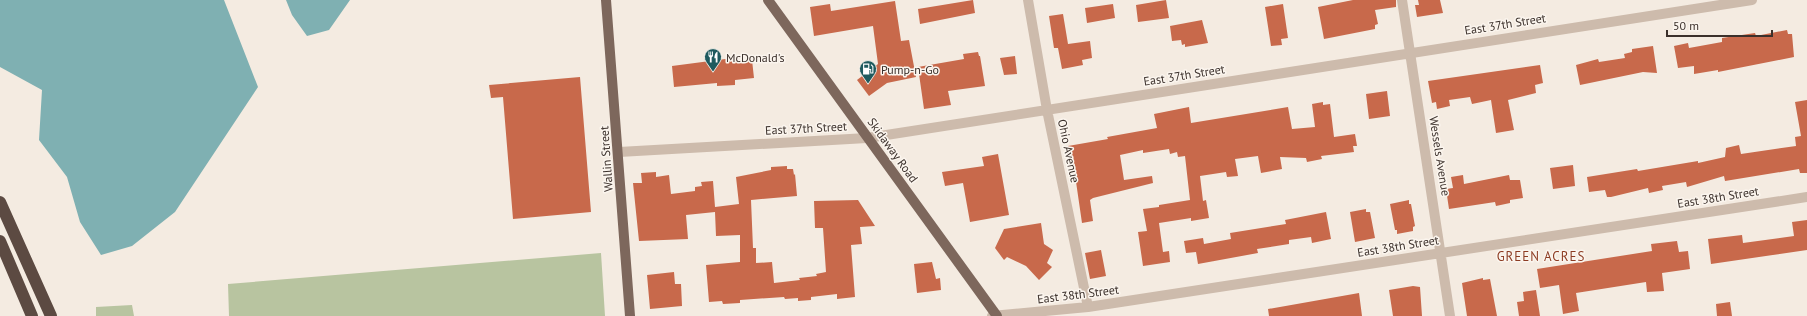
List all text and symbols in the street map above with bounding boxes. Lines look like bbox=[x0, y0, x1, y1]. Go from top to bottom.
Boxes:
street label: East 37th Street bbox=[1463, 10, 1547, 38]
scale bar bbox=[1667, 12, 1772, 38]
text: 50 m bbox=[1673, 18, 1699, 33]
restaurant icon: McDonald's bbox=[703, 47, 723, 72]
place label: McDonald's bbox=[726, 50, 785, 65]
fuel station icon: Pump-n-Go bbox=[858, 59, 878, 84]
street label: East 37th Street bbox=[1142, 61, 1226, 89]
place label: Pump-n-Go bbox=[881, 62, 939, 77]
street label: Skidaway Road bbox=[865, 115, 921, 185]
street label: Wessels Avenue bbox=[1426, 115, 1454, 197]
street label: East 37th Street bbox=[765, 118, 847, 138]
street label: Ohio Avenue bbox=[1055, 118, 1083, 184]
street label: Wallin Street bbox=[596, 126, 616, 192]
street label: East 38th Street bbox=[1676, 183, 1760, 211]
street label: East 38th Street bbox=[1356, 232, 1440, 260]
district label: GREEN ACRES bbox=[1497, 248, 1585, 265]
street label: East 38th Street bbox=[1036, 282, 1120, 306]

